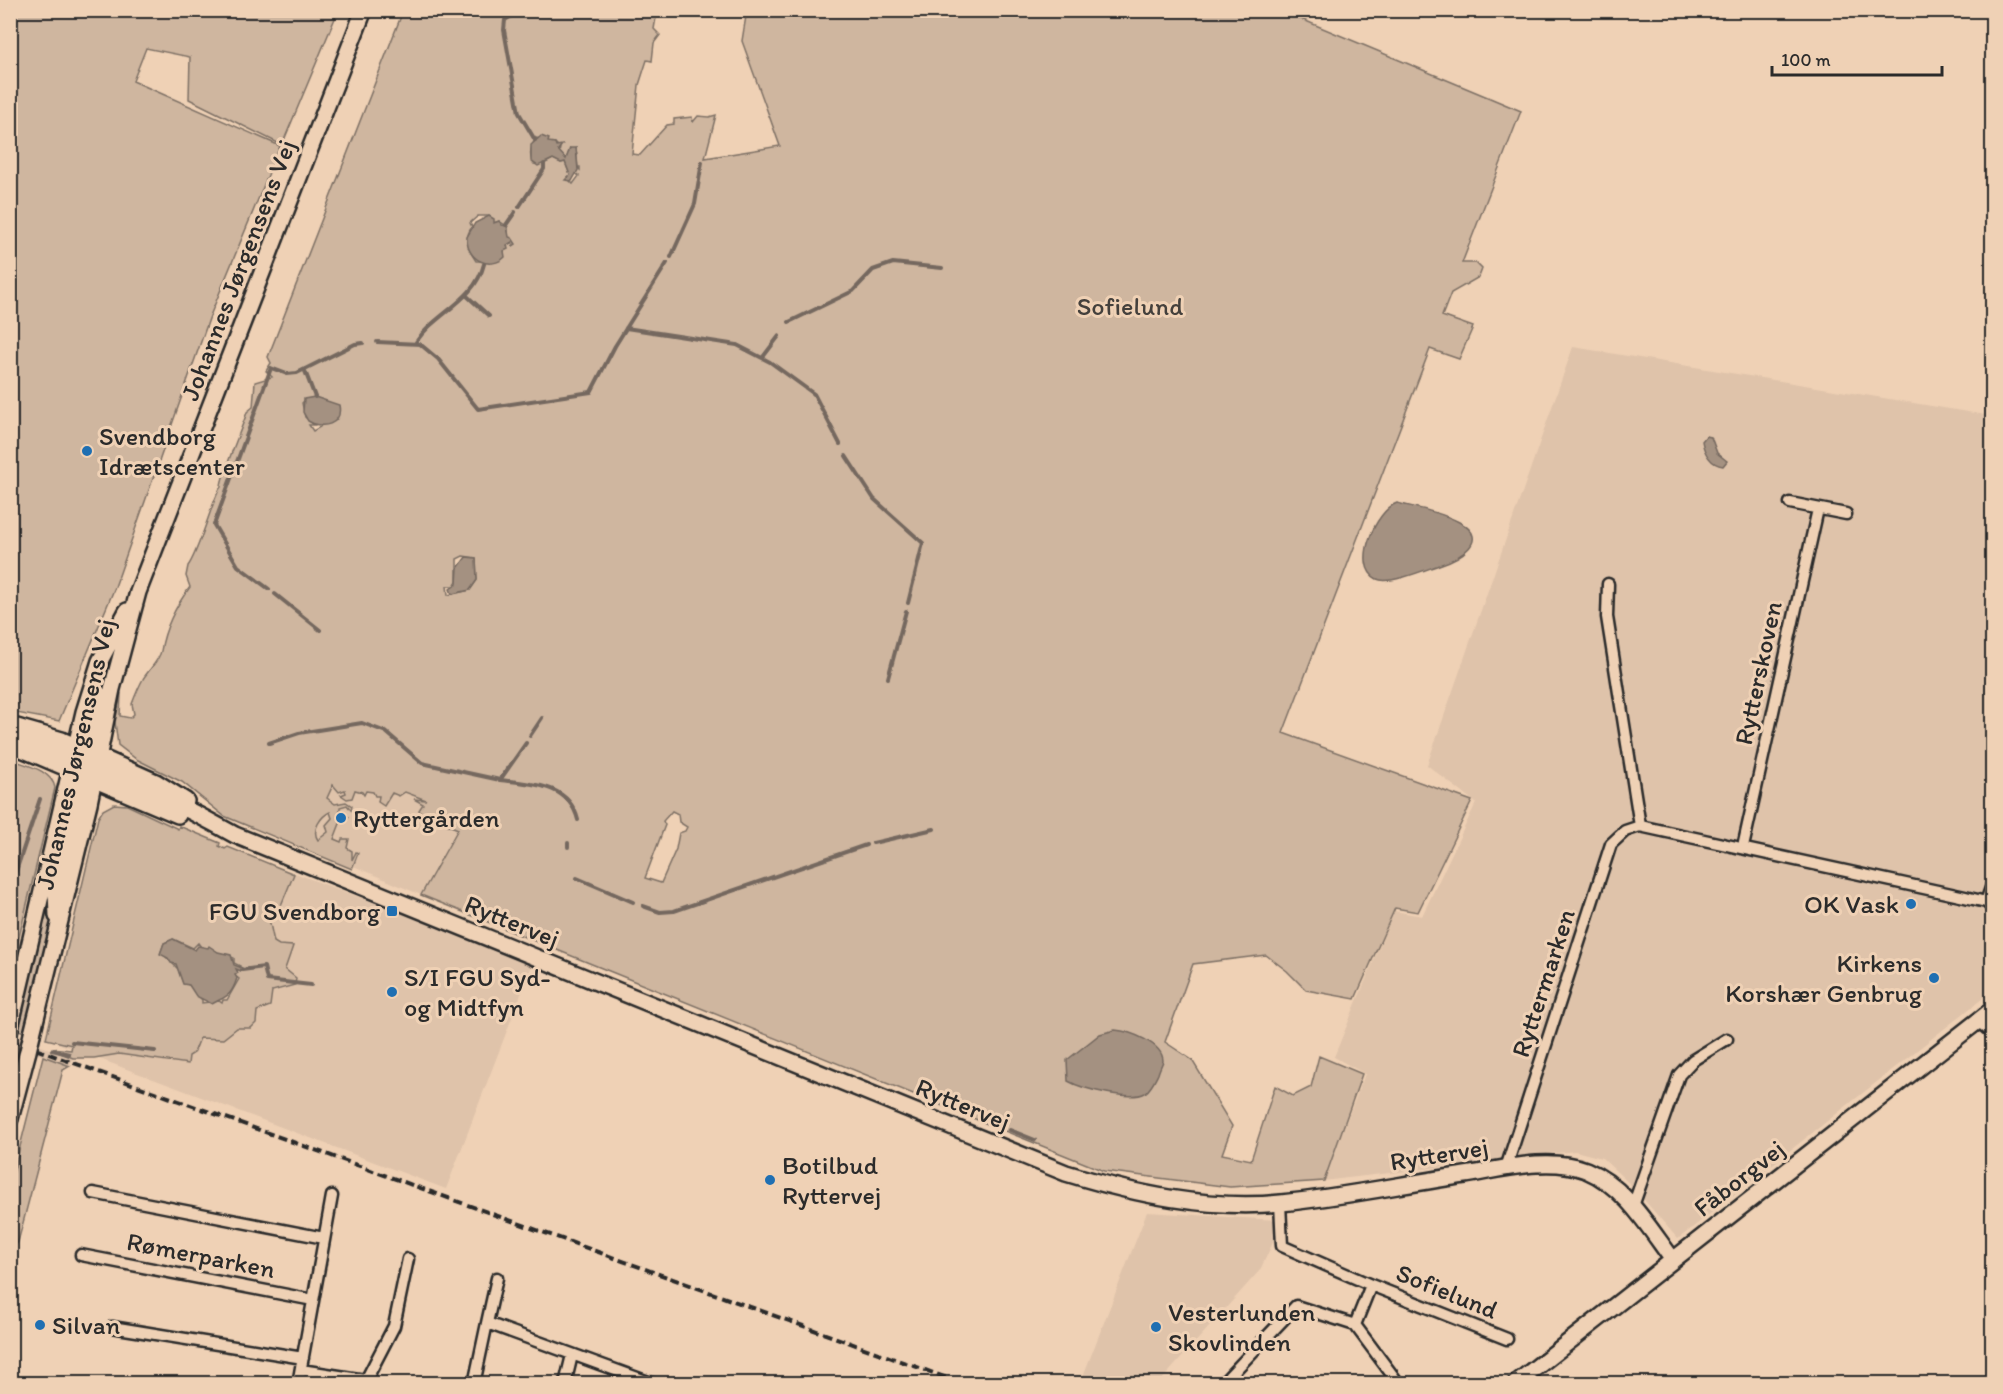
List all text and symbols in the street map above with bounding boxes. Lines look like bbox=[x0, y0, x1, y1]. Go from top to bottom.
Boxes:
scale bar bbox=[1772, 39, 1942, 77]
text: 100 m bbox=[1781, 49, 1831, 71]
street label: Johannes Jørgensens Vej bbox=[173, 135, 303, 405]
park label: Sofielund bbox=[1077, 290, 1183, 322]
place label: Svendborg Idrætscenter bbox=[99, 420, 245, 482]
marker: Svendborg Idrætscenter bbox=[80, 444, 94, 458]
street label: Rytterskoven bbox=[1727, 598, 1789, 748]
street label: Johannes Jørgensens Vej bbox=[28, 616, 122, 892]
place label: Ryttergården bbox=[353, 802, 500, 834]
marker: Ryttergården bbox=[334, 811, 348, 825]
street label: Ryttervej bbox=[460, 888, 564, 954]
place label: OK Vask bbox=[1804, 888, 1899, 920]
place label: FGU Svendborg bbox=[209, 895, 381, 927]
marker: OK Vask bbox=[1904, 897, 1918, 911]
marker: FGU Svendborg bbox=[385, 904, 399, 918]
street label: Ryttermarken bbox=[1504, 905, 1582, 1061]
place label: Kirkens Korshær Genbrug bbox=[1725, 947, 1923, 1009]
place label: S/I FGU Syd- og Midtfyn bbox=[404, 961, 551, 1023]
marker: Kirkens Korshær Genbrug bbox=[1927, 971, 1941, 985]
marker: S/I FGU Syd- og Midtfyn bbox=[385, 985, 399, 999]
street label: Ryttervej bbox=[911, 1071, 1015, 1137]
street label: Ryttervej bbox=[1388, 1130, 1490, 1178]
street label: Fåborgvej bbox=[1687, 1133, 1791, 1223]
place label: Botilbud Ryttervej bbox=[782, 1149, 881, 1211]
marker: Botilbud Ryttervej bbox=[763, 1173, 777, 1187]
street label: Rømerparken bbox=[124, 1225, 278, 1285]
street label: Sofielund bbox=[1392, 1256, 1502, 1326]
place label: Vesterlunden Skovlinden bbox=[1168, 1296, 1316, 1358]
place label: Silvan bbox=[52, 1309, 120, 1341]
marker: Silvan bbox=[33, 1318, 47, 1332]
marker: Vesterlunden Skovlinden bbox=[1149, 1320, 1163, 1334]

